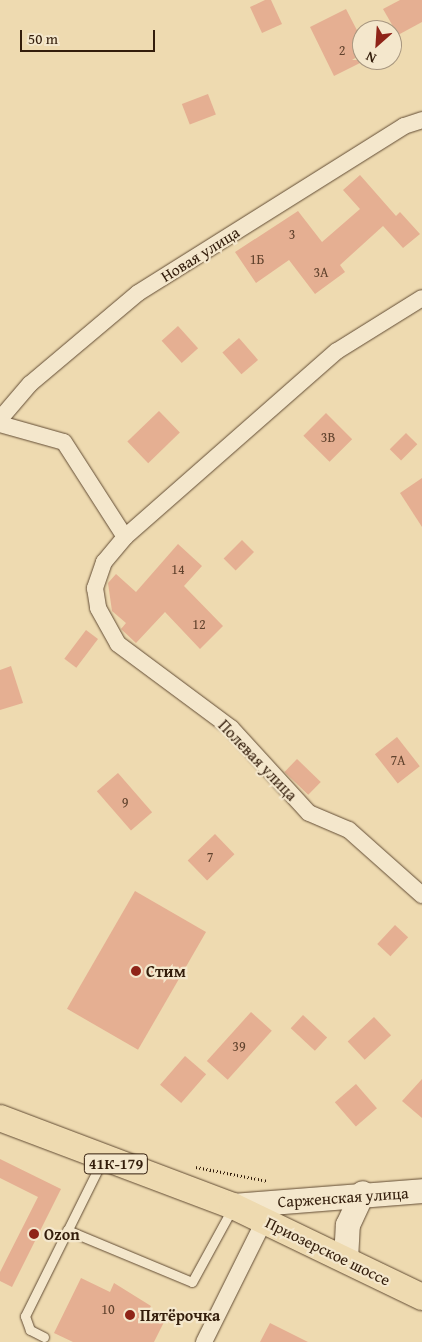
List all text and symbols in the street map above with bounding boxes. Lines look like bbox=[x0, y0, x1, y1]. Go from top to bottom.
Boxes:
scale bar bbox=[22, 20, 158, 52]
north arrow bbox=[352, 20, 402, 70]
text: 50 m bbox=[28, 28, 58, 49]
house number: 2 bbox=[339, 42, 345, 58]
text: N bbox=[362, 47, 379, 69]
street label: Новая улица bbox=[157, 222, 243, 286]
house number: 3 bbox=[289, 226, 295, 242]
house number: 1Б bbox=[250, 251, 264, 267]
house number: 3А bbox=[313, 264, 329, 280]
house number: 3В bbox=[321, 429, 335, 445]
house number: 14 bbox=[171, 561, 185, 577]
house number: 12 bbox=[192, 616, 206, 632]
street label: Полевая улица bbox=[215, 716, 301, 804]
house number: 7А bbox=[390, 752, 406, 768]
house number: 9 bbox=[122, 794, 128, 810]
house number: 7 bbox=[207, 849, 213, 865]
place label: Стим bbox=[146, 961, 186, 981]
marker: Стим bbox=[130, 965, 142, 977]
house number: 39 bbox=[232, 1038, 246, 1054]
road number: 41К-179 bbox=[84, 1152, 148, 1176]
street label: Сарженская улица bbox=[277, 1183, 409, 1211]
street label: Приозерское шоссе bbox=[263, 1212, 393, 1290]
place label: Ozon bbox=[44, 1224, 80, 1244]
marker: Ozon bbox=[28, 1228, 40, 1240]
house number: 10 bbox=[101, 1301, 115, 1317]
place label: Пятёрочка bbox=[140, 1305, 220, 1325]
marker: Пятёрочка bbox=[124, 1309, 136, 1321]

